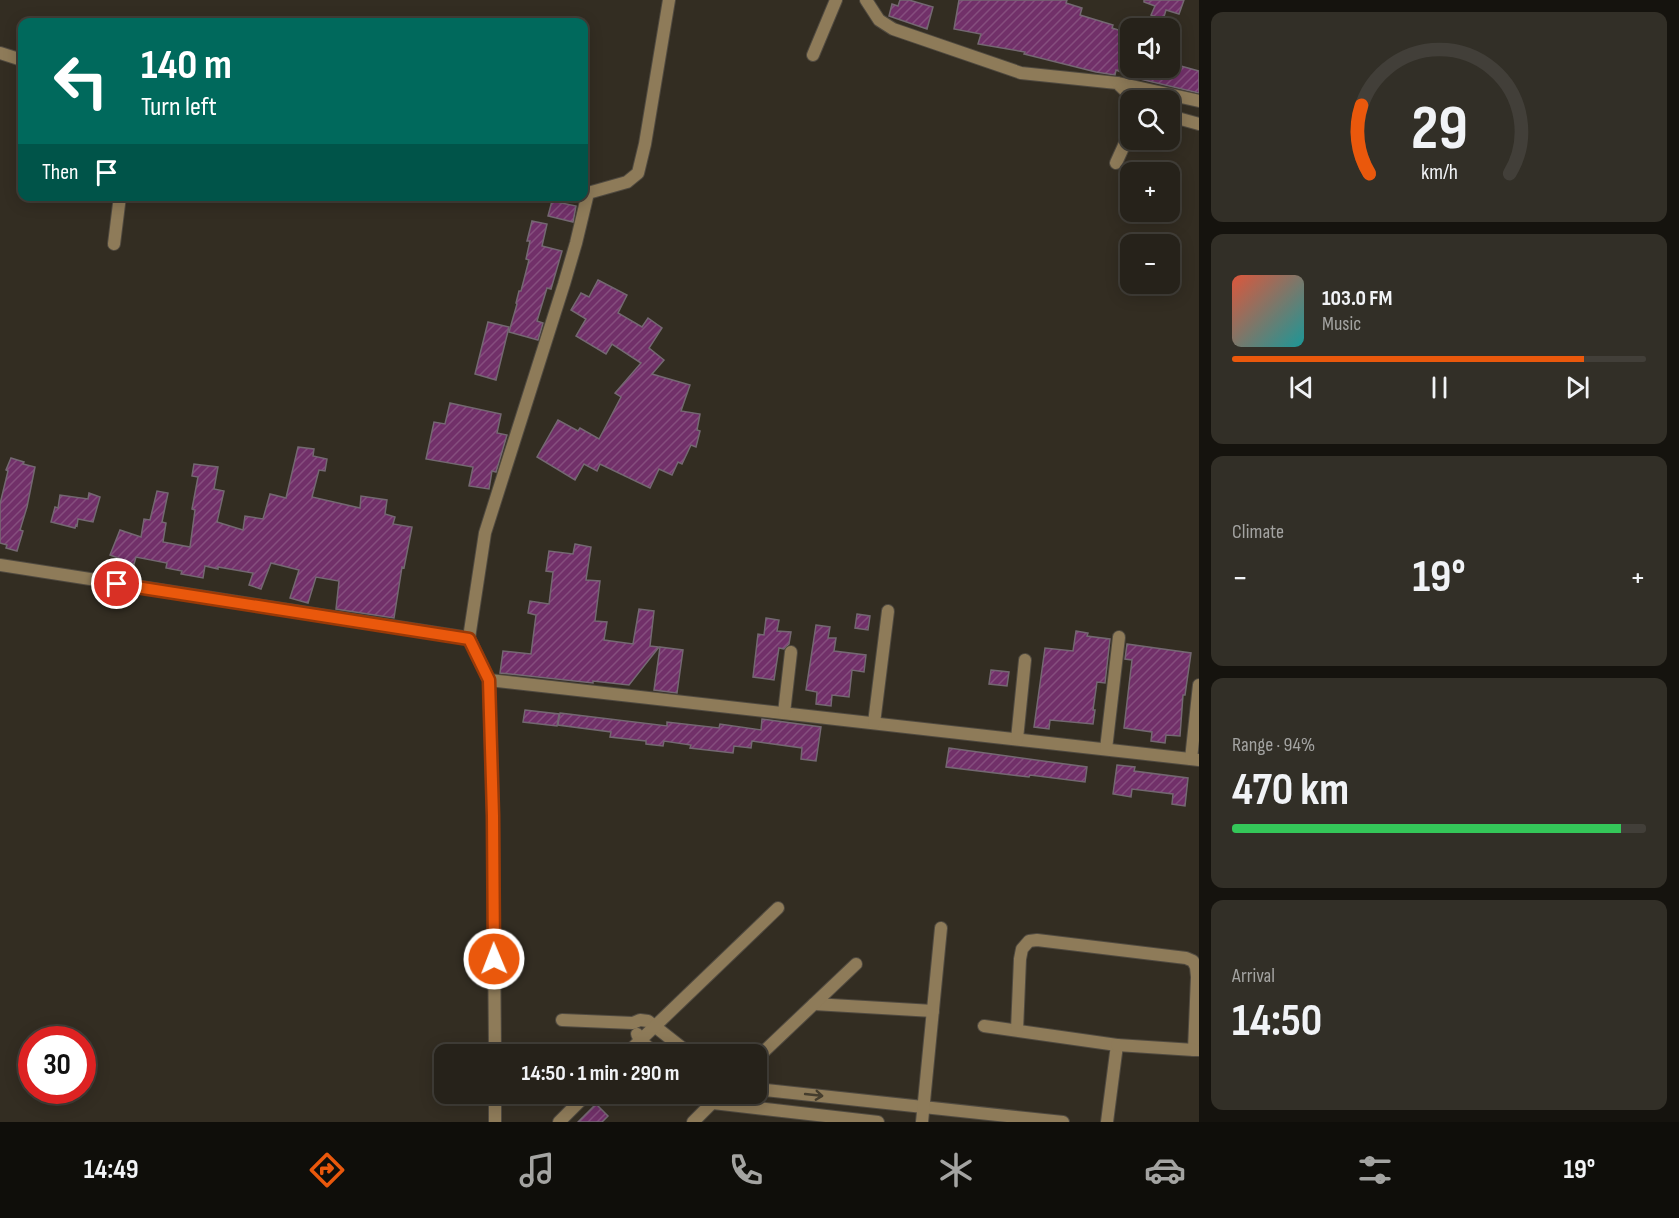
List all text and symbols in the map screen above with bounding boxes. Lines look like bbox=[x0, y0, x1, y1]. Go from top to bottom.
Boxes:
map controls bbox=[1120, 18, 1180, 294]
button: sound bbox=[1120, 18, 1180, 78]
text: 140 m bbox=[141, 40, 232, 91]
icon: left bbox=[42, 42, 120, 120]
button: search bbox=[1120, 90, 1180, 150]
text: Turn left bbox=[141, 91, 217, 123]
text: 29 bbox=[1411, 92, 1467, 167]
icon: arrive bbox=[90, 156, 123, 189]
text: Then bbox=[42, 159, 78, 186]
text: km/h bbox=[1420, 160, 1458, 185]
button: + bbox=[1120, 162, 1180, 222]
button: − bbox=[1120, 234, 1180, 294]
text: 103.0 FM bbox=[1322, 285, 1392, 312]
text: Music bbox=[1322, 312, 1361, 336]
icon: previous bbox=[1285, 371, 1318, 404]
icon: pause bbox=[1423, 371, 1456, 404]
icon: next bbox=[1561, 371, 1594, 404]
text: Climate bbox=[1232, 520, 1284, 544]
text: 19° bbox=[1412, 550, 1466, 605]
pin bbox=[91, 558, 142, 609]
text: − bbox=[1232, 558, 1248, 598]
text: + bbox=[1630, 558, 1646, 598]
icon: arrive bbox=[100, 567, 133, 600]
text: Range · 94% bbox=[1232, 733, 1315, 757]
text: 470 km bbox=[1232, 763, 1349, 818]
position arrow bbox=[462, 927, 526, 991]
text: Arrival bbox=[1232, 964, 1275, 988]
text: 14:50 bbox=[1232, 994, 1322, 1049]
speed limit sign: 30 bbox=[18, 1026, 96, 1104]
text: 14:50 · 1 min · 290 m bbox=[522, 1060, 679, 1087]
one-way arrow bbox=[804, 1090, 824, 1101]
icon: directions bbox=[306, 1149, 348, 1191]
icon: music bbox=[516, 1149, 558, 1191]
icon: phone bbox=[725, 1149, 767, 1191]
icon: climate bbox=[935, 1149, 977, 1191]
icon: car bbox=[1144, 1149, 1186, 1191]
icon: filters bbox=[1354, 1149, 1396, 1191]
text: 14:49 bbox=[84, 1154, 139, 1186]
text: 19° bbox=[1563, 1154, 1595, 1186]

